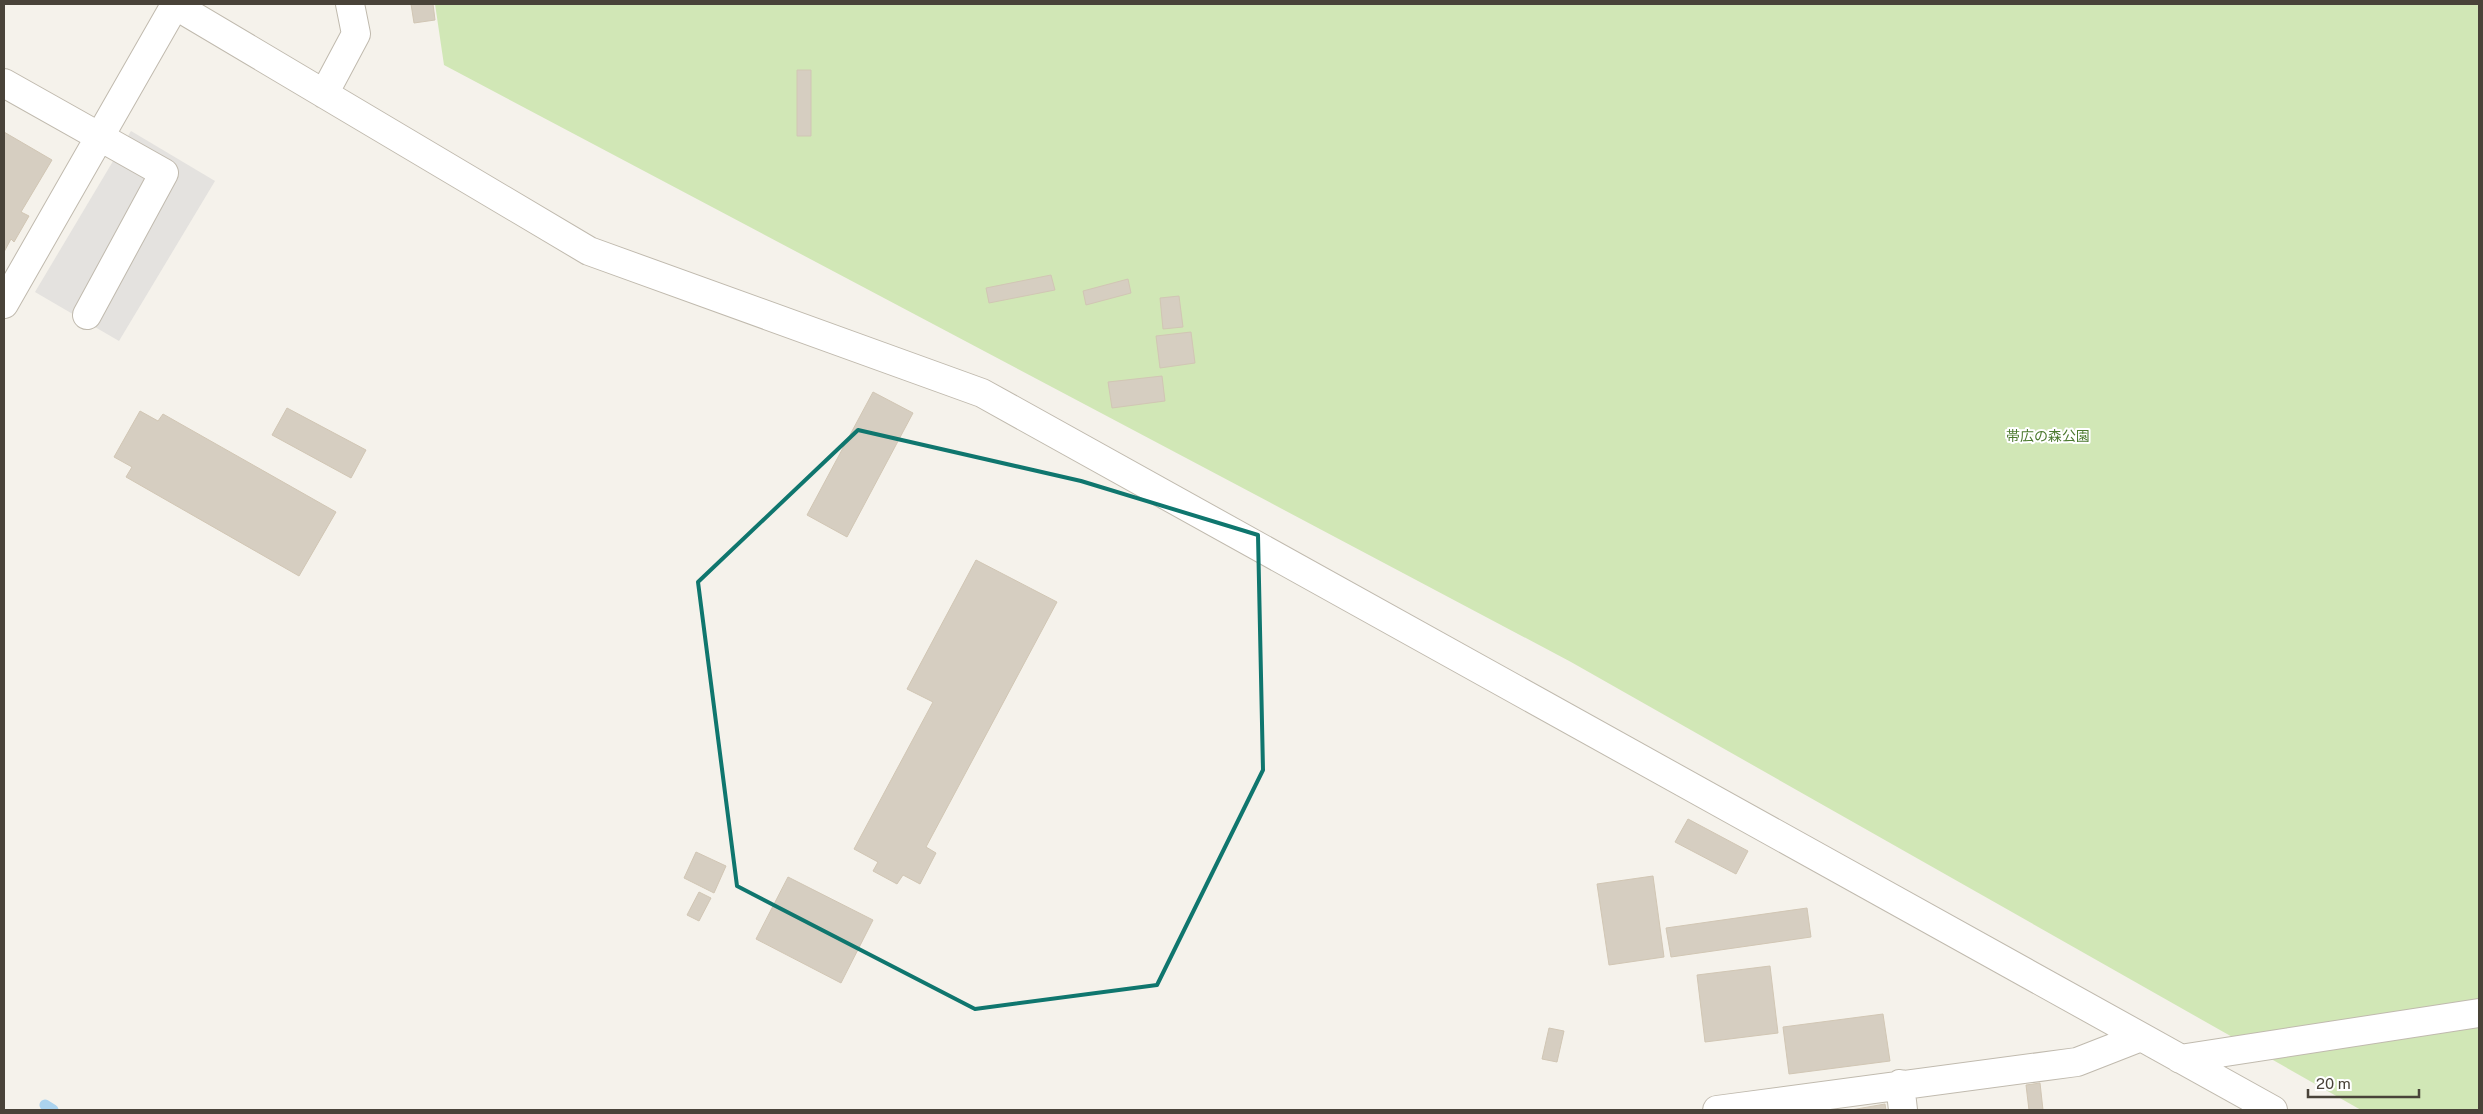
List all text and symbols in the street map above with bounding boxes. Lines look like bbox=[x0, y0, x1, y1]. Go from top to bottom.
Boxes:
park label: 帯広の森公園 bbox=[2006, 428, 2090, 444]
scale bar bbox=[2308, 1066, 2419, 1098]
text: 20 m bbox=[2316, 1075, 2351, 1092]

